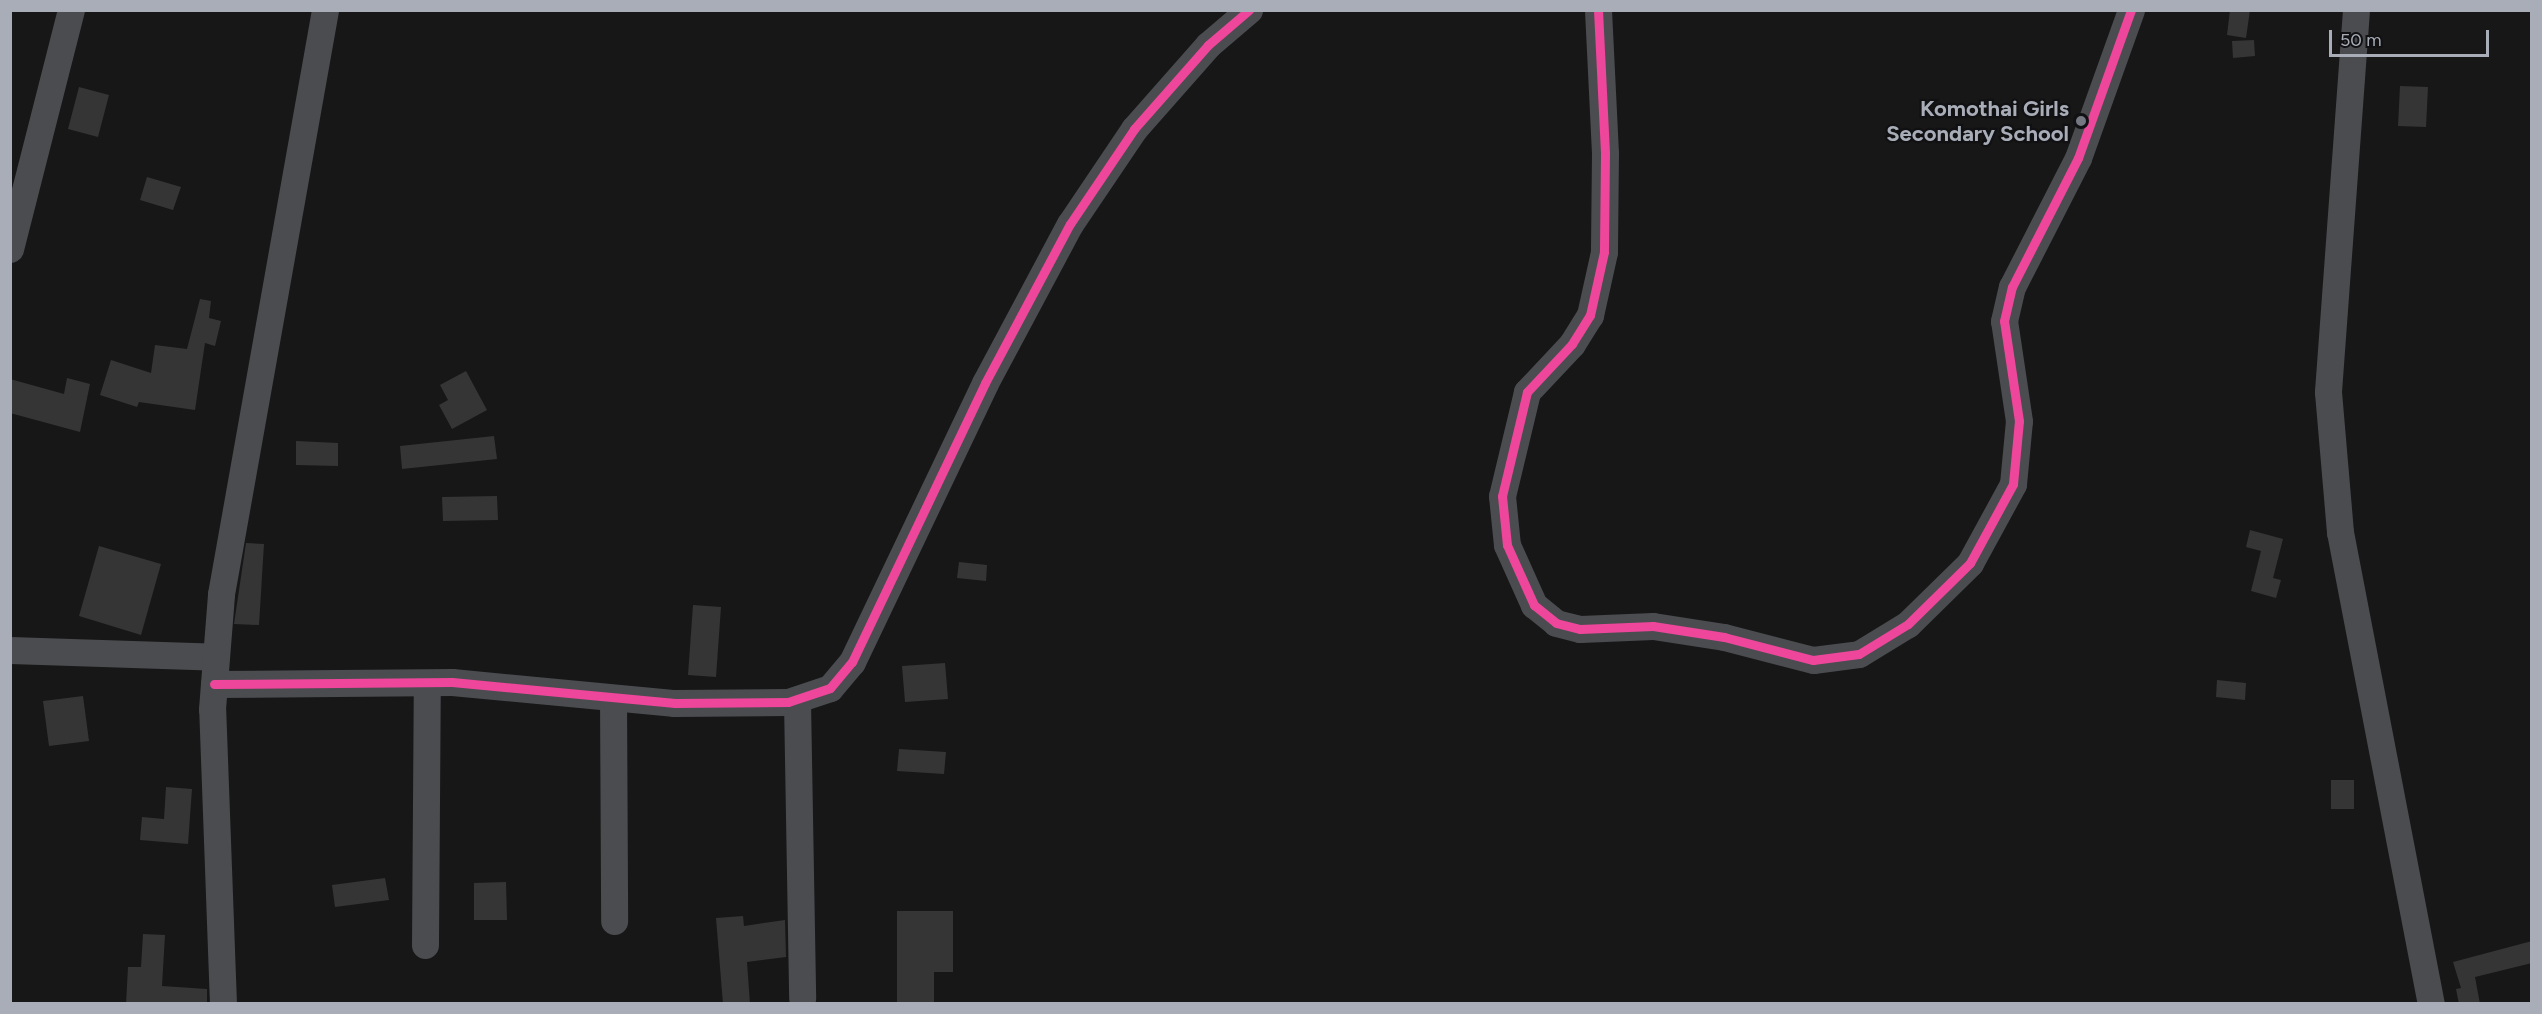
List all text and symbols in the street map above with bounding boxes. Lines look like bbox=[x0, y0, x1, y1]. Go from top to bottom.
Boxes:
scale bar bbox=[2332, 18, 2492, 56]
text: 50 m bbox=[2340, 29, 2382, 51]
place label: Komothai Girls Secondary School bbox=[1886, 95, 2069, 146]
marker: Komothai Girls Secondary School bbox=[2074, 114, 2088, 128]

